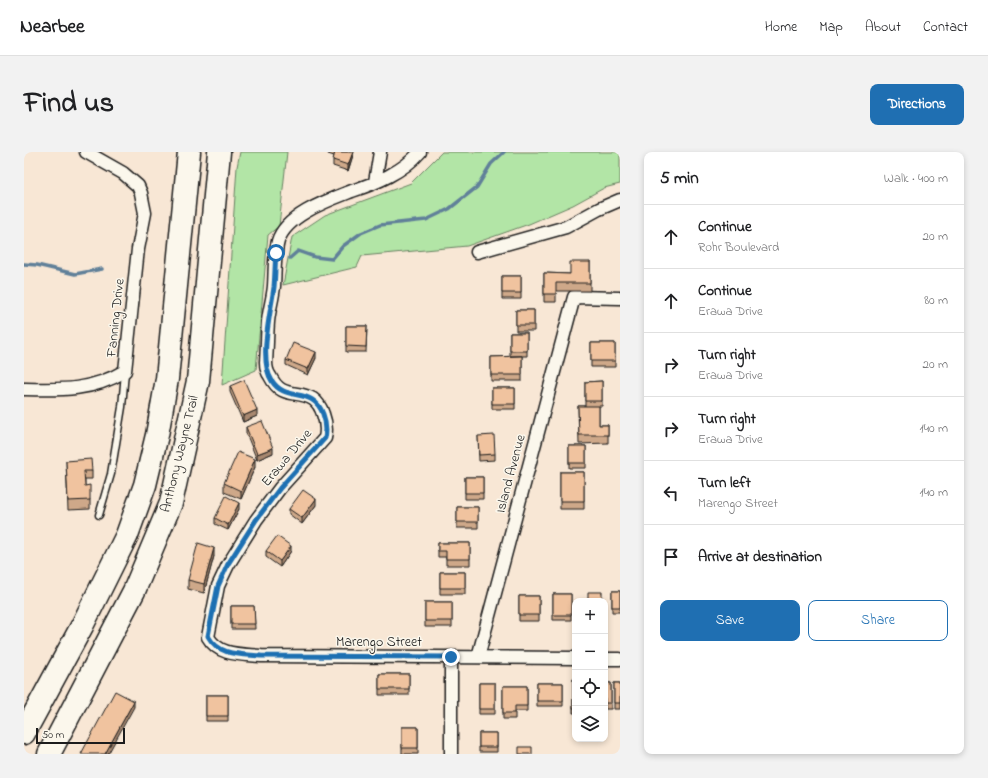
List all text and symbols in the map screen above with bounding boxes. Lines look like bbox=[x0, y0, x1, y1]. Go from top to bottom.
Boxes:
text: Nearbee bbox=[20, 14, 85, 41]
text: Home bbox=[765, 17, 797, 38]
text: Map bbox=[819, 17, 843, 38]
text: About bbox=[865, 17, 901, 38]
text: Contact bbox=[923, 17, 968, 38]
text: Find us bbox=[24, 84, 114, 125]
button: Directions bbox=[870, 84, 964, 125]
text: 5 min bbox=[660, 166, 699, 191]
text: Walk · 400 m bbox=[884, 169, 948, 188]
text: Continue bbox=[698, 216, 752, 238]
icon: ahead bbox=[660, 226, 682, 248]
text: 20 m bbox=[923, 227, 948, 246]
text: Rohr Boulevard bbox=[698, 238, 779, 257]
route start bbox=[267, 244, 285, 262]
street label: Fanning Drive bbox=[101, 277, 132, 359]
text: Continue bbox=[698, 280, 752, 302]
icon: ahead bbox=[660, 290, 682, 312]
text: 80 m bbox=[924, 291, 948, 310]
text: Erawa Drive bbox=[698, 302, 763, 321]
text: Turn right bbox=[698, 344, 756, 366]
icon: right bbox=[660, 354, 682, 376]
text: 20 m bbox=[923, 355, 948, 374]
text: Erawa Drive bbox=[698, 366, 763, 385]
street label: Anthony Wayne Trail bbox=[155, 393, 206, 515]
text: Turn right bbox=[698, 408, 756, 430]
icon: right bbox=[660, 418, 682, 440]
text: 140 m bbox=[920, 419, 948, 438]
street label: Erawa Drive bbox=[256, 424, 318, 492]
text: Erawa Drive bbox=[698, 430, 763, 449]
street label: Island Avenue bbox=[490, 432, 532, 516]
text: Turn left bbox=[698, 472, 751, 494]
icon: left bbox=[660, 482, 682, 504]
text: 140 m bbox=[920, 483, 948, 502]
text: Marengo Street bbox=[698, 494, 778, 513]
icon: arrive bbox=[660, 546, 682, 568]
text: Arrive at destination bbox=[698, 546, 822, 568]
map controls bbox=[572, 598, 608, 742]
button: + bbox=[572, 598, 608, 634]
button: Save bbox=[660, 600, 800, 641]
button: Share bbox=[808, 600, 948, 641]
street label: Marengo Street bbox=[336, 632, 422, 654]
button: − bbox=[572, 634, 608, 670]
route end bbox=[442, 648, 460, 666]
button: locate bbox=[572, 670, 608, 706]
button: layers bbox=[572, 706, 608, 742]
scale bar bbox=[36, 726, 125, 745]
text: 50 m bbox=[42, 727, 64, 743]

